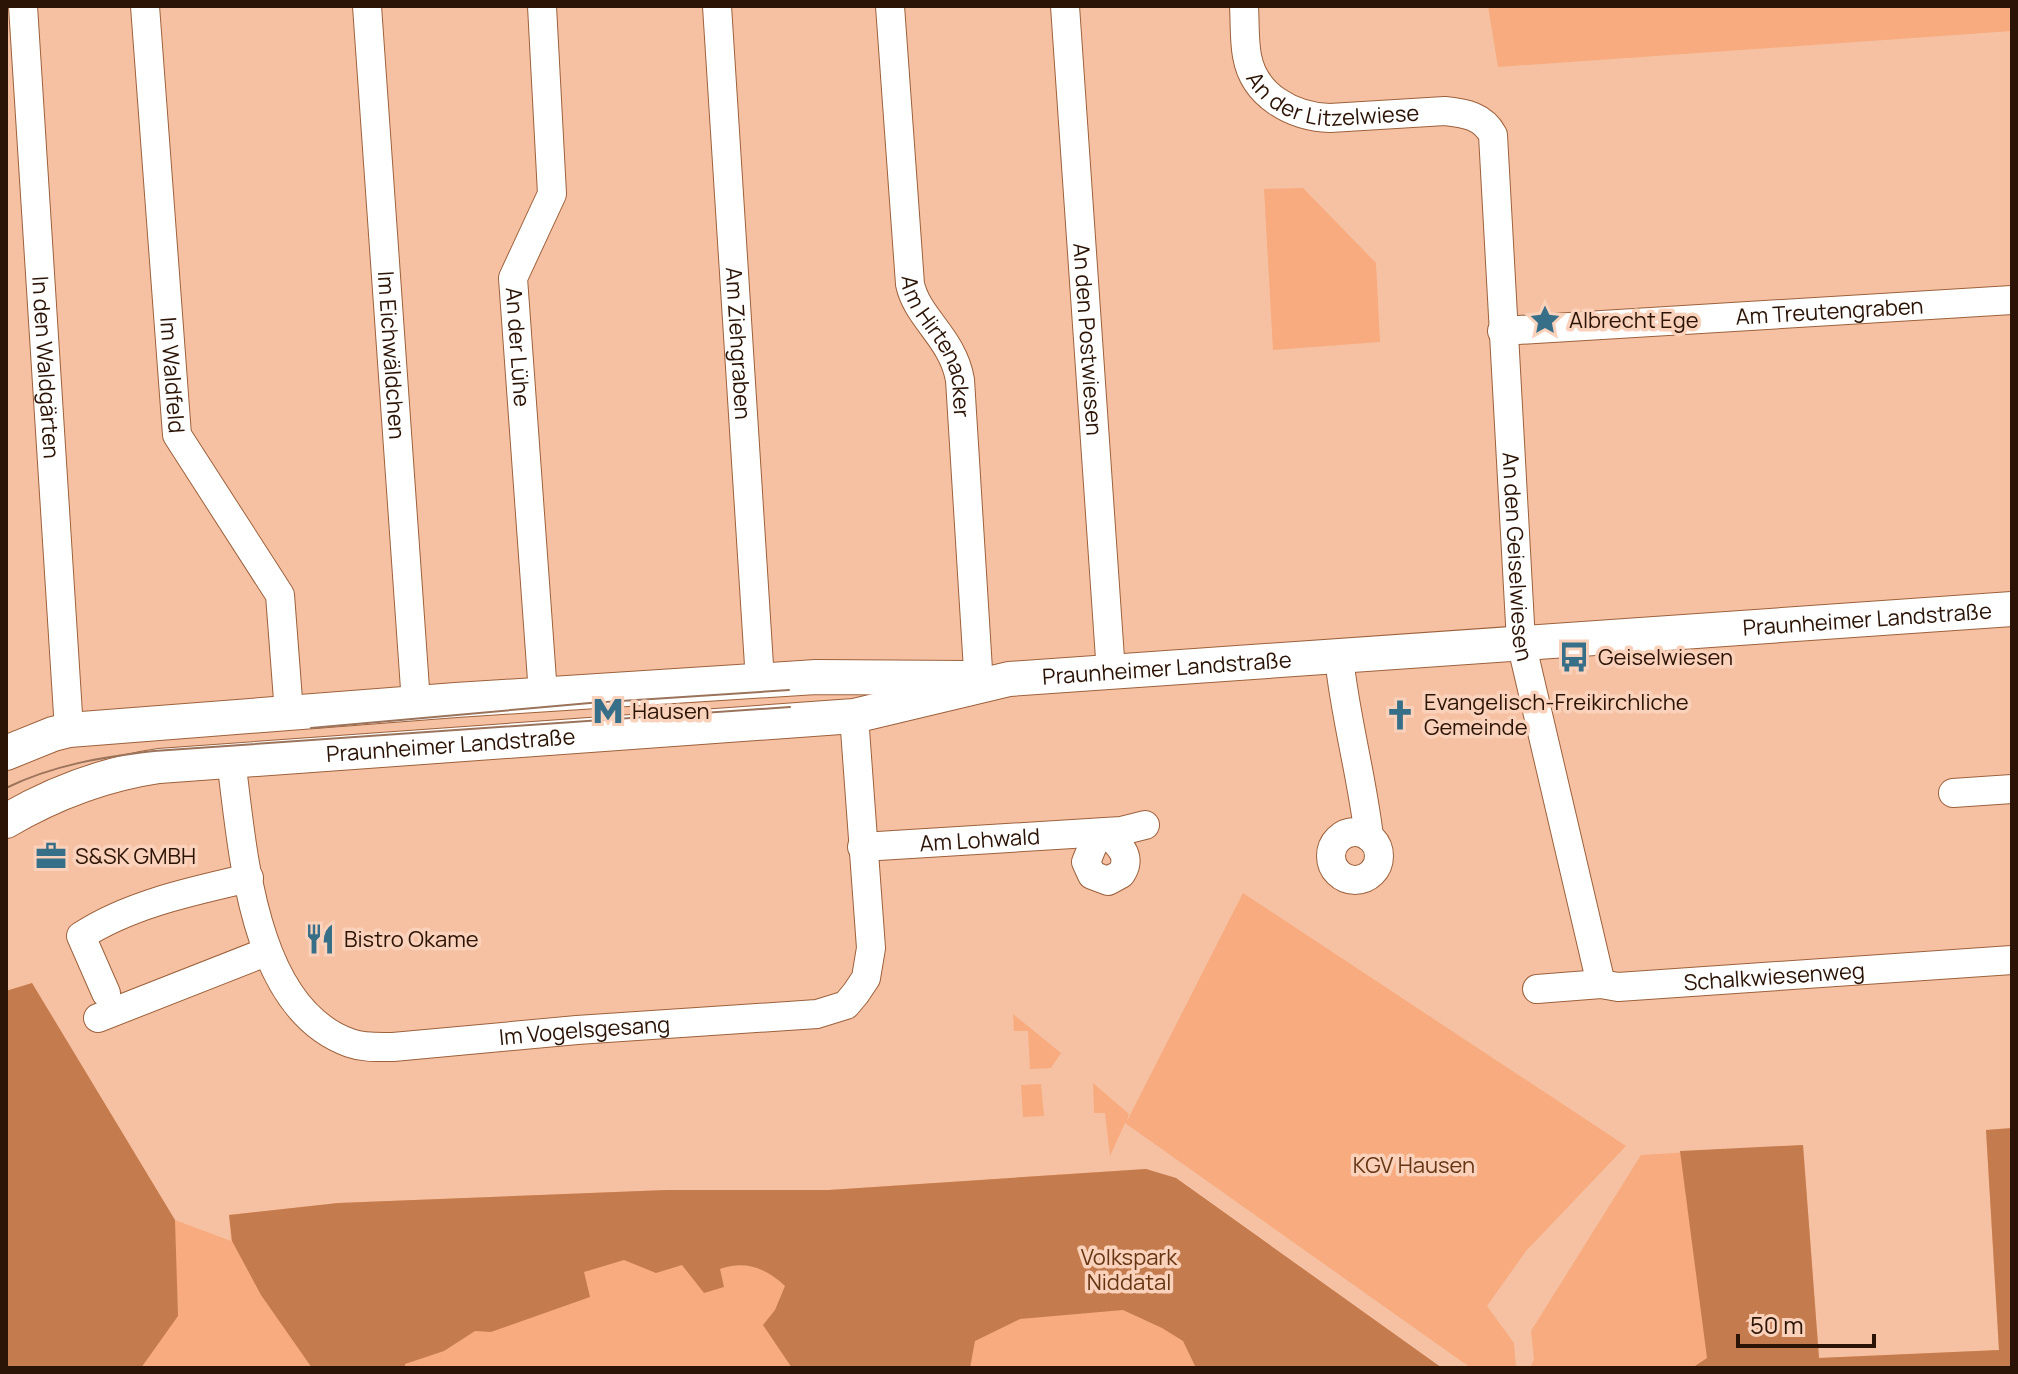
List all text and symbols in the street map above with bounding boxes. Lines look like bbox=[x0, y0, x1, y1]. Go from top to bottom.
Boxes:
street label: An der Litzelwiese bbox=[1239, 66, 1420, 133]
street label: An den Postwiesen bbox=[1066, 242, 1110, 437]
street label: Am Ziehgraben bbox=[719, 266, 758, 421]
street label: Im Eichwäldchen bbox=[371, 270, 412, 440]
street label: In den Waldgärten bbox=[25, 275, 67, 459]
street label: Am Hirtenacker bbox=[894, 275, 977, 418]
street label: An der Lühe bbox=[499, 286, 537, 408]
street label: Am Treutengraben bbox=[1735, 290, 1924, 332]
place icon: Albrecht Ege bbox=[1528, 303, 1562, 337]
place label: Albrecht Ege bbox=[1569, 305, 1699, 335]
street label: Im Waldfeld bbox=[153, 316, 192, 434]
street label: An den Geiselwiesen bbox=[1496, 451, 1540, 664]
street label: Praunheimer Landstraße bbox=[1742, 595, 1993, 643]
bus stop icon: Geiselwiesen bbox=[1557, 640, 1591, 674]
place label: Geiselwiesen bbox=[1598, 642, 1733, 672]
street label: Praunheimer Landstraße bbox=[1041, 644, 1293, 692]
place label: Evangelisch-Freikirchliche Gemeinde bbox=[1424, 687, 1689, 742]
metro station icon: Hausen bbox=[591, 694, 625, 728]
place label: Hausen bbox=[632, 696, 710, 726]
church icon: Evangelisch-Freikirchliche Gemeinde bbox=[1383, 698, 1417, 732]
street label: Praunheimer Landstraße bbox=[325, 721, 576, 769]
street label: Am Lohwald bbox=[918, 821, 1041, 858]
office icon: S&SK GMBH bbox=[34, 839, 68, 873]
place label: S&SK GMBH bbox=[75, 841, 196, 871]
restaurant icon: Bistro Okame bbox=[303, 922, 337, 956]
place label: Bistro Okame bbox=[344, 924, 479, 954]
street label: Schalkwiesenweg bbox=[1683, 955, 1866, 997]
street label: Im Vogelsgesang bbox=[498, 1009, 671, 1052]
park label: KGV Hausen bbox=[1353, 1150, 1475, 1180]
park label: Volkspark Niddatal bbox=[1081, 1242, 1178, 1297]
scale bar bbox=[1738, 1298, 1874, 1348]
text: 50 m bbox=[1750, 1308, 1804, 1341]

